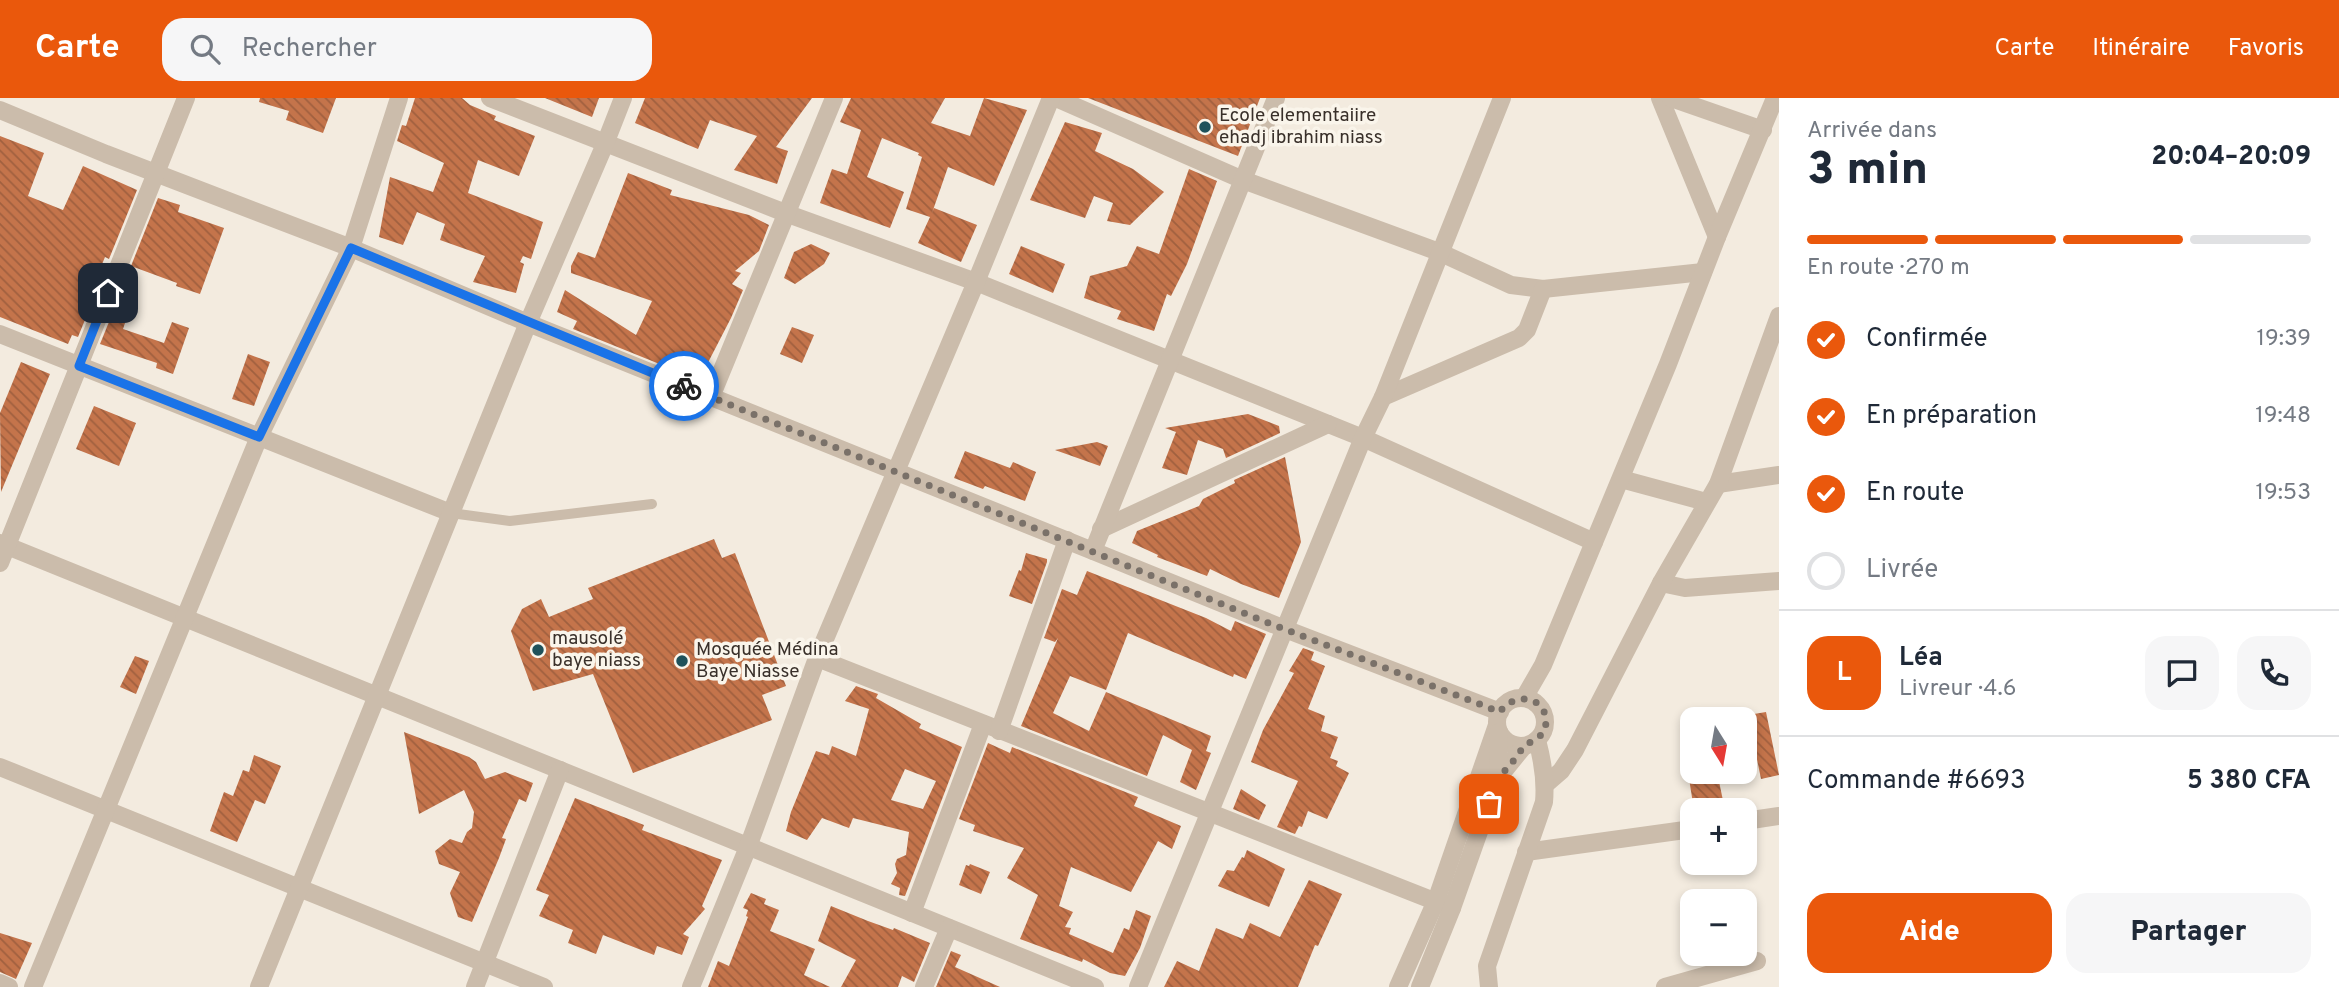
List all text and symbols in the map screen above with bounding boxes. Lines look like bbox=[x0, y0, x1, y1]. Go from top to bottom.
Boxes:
search box bbox=[162, 18, 652, 81]
text: Carte bbox=[35, 28, 120, 70]
icon: search bbox=[186, 30, 224, 68]
text: Rechercher bbox=[242, 33, 377, 66]
text: Carte bbox=[1994, 34, 2054, 64]
text: Itinéraire bbox=[2092, 34, 2190, 64]
text: Favoris bbox=[2228, 34, 2304, 64]
place label: Ecole elementaiire ehadj ibrahim niass bbox=[1219, 104, 1383, 150]
text: Arrivée dans bbox=[1807, 117, 1937, 146]
marker: Ecole elementaiire ehadj ibrahim niass bbox=[1197, 119, 1213, 135]
text: 20:04–20:09 bbox=[2151, 141, 2311, 174]
text: 3 min bbox=[1807, 142, 1928, 201]
text: En route · 270 m bbox=[1807, 254, 1970, 283]
pin bbox=[78, 263, 138, 323]
icon: home bbox=[89, 274, 127, 312]
icon: check bbox=[1807, 321, 1845, 359]
text: Confirmée bbox=[1866, 323, 1988, 356]
text: 19:39 bbox=[2256, 325, 2311, 354]
courier bbox=[649, 351, 719, 421]
icon: bike bbox=[665, 367, 703, 405]
icon: check bbox=[1807, 398, 1845, 436]
text: En préparation bbox=[1866, 400, 2037, 433]
text: 19:48 bbox=[2255, 402, 2311, 431]
icon: check bbox=[1807, 475, 1845, 513]
text: En route bbox=[1866, 477, 1964, 510]
text: 19:53 bbox=[2255, 479, 2311, 508]
text: Livrée bbox=[1866, 554, 1938, 587]
place label: mausolé baye niass bbox=[552, 627, 641, 673]
button: chat bbox=[2145, 636, 2219, 710]
button: phone bbox=[2237, 636, 2311, 710]
place label: Mosquée Médina Baye Niasse bbox=[696, 638, 838, 684]
marker: mausolé baye niass bbox=[530, 642, 546, 658]
text: Léa bbox=[1899, 642, 1943, 675]
marker: Mosquée Médina Baye Niasse bbox=[674, 653, 690, 669]
text: L bbox=[1837, 657, 1851, 690]
text: Livreur · 4.6 bbox=[1899, 675, 2016, 704]
north arrow bbox=[1680, 707, 1757, 784]
map controls bbox=[1680, 707, 1757, 966]
text: Commande #6693 bbox=[1807, 765, 2026, 798]
text: 5 380 CFA bbox=[2187, 765, 2311, 798]
pin bbox=[1459, 774, 1519, 834]
icon: bag bbox=[1470, 785, 1508, 823]
button: + bbox=[1680, 798, 1757, 875]
button: − bbox=[1680, 889, 1757, 966]
button: Aide bbox=[1807, 893, 2052, 973]
button: Partager bbox=[2066, 893, 2311, 973]

